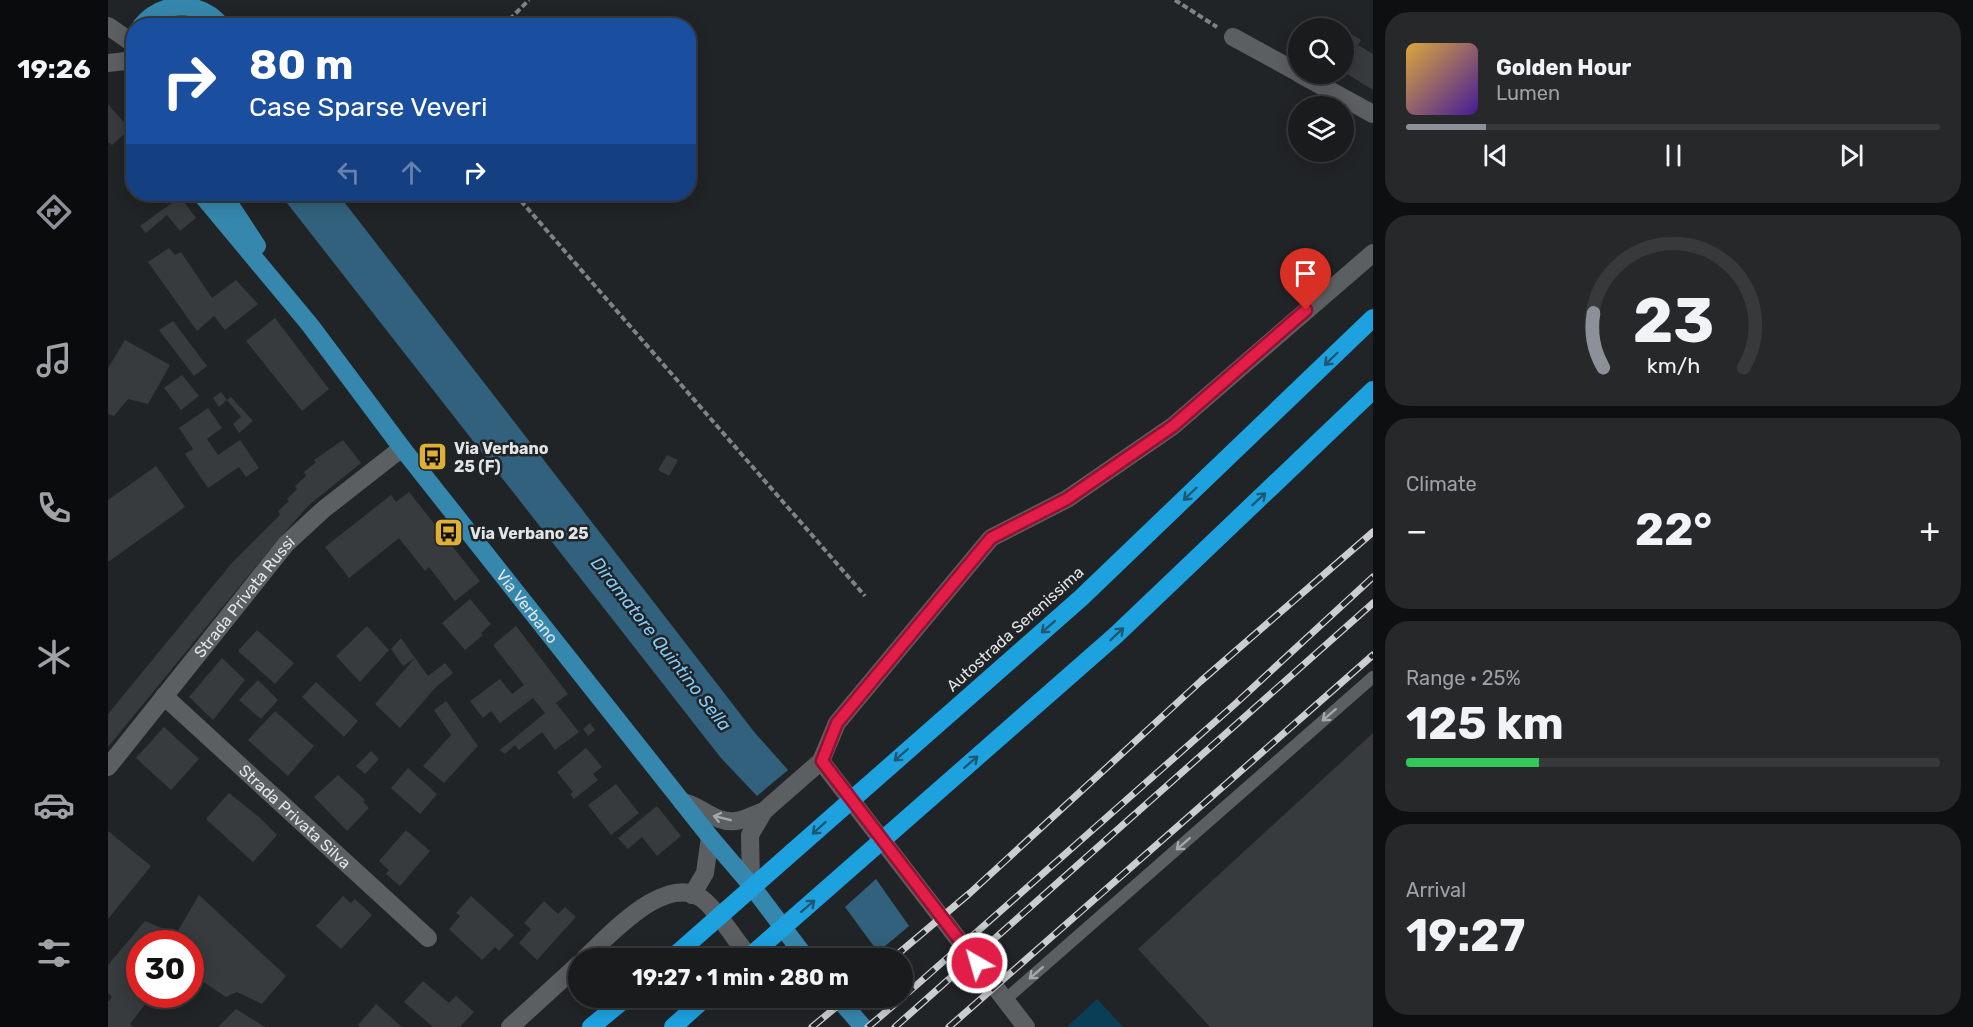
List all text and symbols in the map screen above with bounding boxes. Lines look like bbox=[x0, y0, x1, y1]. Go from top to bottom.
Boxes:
map controls bbox=[1288, 18, 1354, 162]
button: search bbox=[1288, 18, 1354, 84]
text: 80 m bbox=[249, 40, 353, 90]
icon: right bbox=[150, 42, 228, 120]
text: 19:26 bbox=[17, 53, 91, 85]
text: Golden Hour bbox=[1496, 54, 1631, 81]
text: Lumen bbox=[1496, 81, 1560, 105]
text: Case Sparse Veveri bbox=[249, 91, 488, 123]
button: layers bbox=[1288, 96, 1354, 162]
icon: previous bbox=[1479, 139, 1512, 172]
icon: pause bbox=[1657, 139, 1690, 172]
icon: next bbox=[1835, 139, 1868, 172]
icon: left bbox=[332, 156, 365, 189]
icon: ahead bbox=[395, 156, 428, 189]
icon: right bbox=[458, 156, 491, 189]
icon: directions bbox=[33, 191, 75, 233]
pin bbox=[1280, 248, 1331, 310]
icon: arrive bbox=[1289, 257, 1322, 290]
text: 23 bbox=[1632, 284, 1714, 358]
icon: music bbox=[33, 339, 75, 381]
one-way arrow bbox=[1323, 352, 1338, 366]
text: km/h bbox=[1646, 353, 1700, 378]
place label: Via Verbano 25 (F) bbox=[454, 439, 549, 476]
bus stop icon: Via Verbano 25 (F) bbox=[417, 441, 449, 473]
text: Climate bbox=[1406, 472, 1477, 496]
one-way arrow bbox=[1182, 486, 1197, 501]
icon: phone bbox=[33, 487, 75, 529]
one-way arrow bbox=[1251, 492, 1266, 507]
text: 22° bbox=[1635, 503, 1712, 556]
text: − bbox=[1406, 511, 1427, 550]
text: + bbox=[1919, 511, 1940, 550]
bus stop icon: Via Verbano 25 bbox=[433, 517, 465, 549]
place label: Via Verbano 25 bbox=[470, 524, 589, 543]
street label: Strada Privata Russi bbox=[190, 532, 298, 661]
water label: Diramatore Quintino Sella bbox=[586, 553, 736, 736]
street label: Autostrada Serenissima bbox=[943, 562, 1087, 696]
street label: Via Verbano bbox=[492, 566, 562, 647]
one-way arrow bbox=[1041, 620, 1056, 634]
one-way arrow bbox=[1110, 626, 1125, 641]
icon: climate bbox=[33, 636, 75, 678]
text: Range · 25% bbox=[1406, 666, 1521, 690]
text: 125 km bbox=[1406, 697, 1564, 750]
one-way arrow bbox=[1322, 708, 1337, 722]
one-way arrow bbox=[893, 749, 909, 762]
one-way arrow bbox=[963, 755, 978, 769]
street label: Strada Privata Silva bbox=[235, 760, 355, 872]
icon: car bbox=[33, 784, 75, 826]
one-way arrow bbox=[713, 812, 732, 824]
one-way arrow bbox=[812, 821, 827, 835]
one-way arrow bbox=[1176, 837, 1191, 851]
text: Arrival bbox=[1406, 878, 1466, 902]
one-way arrow bbox=[800, 899, 815, 913]
text: 19:27 bbox=[1406, 909, 1525, 962]
speed limit sign: 30 bbox=[126, 930, 204, 1008]
position arrow bbox=[945, 931, 1009, 995]
icon: filters bbox=[33, 932, 75, 974]
text: 19:27 · 1 min · 280 m bbox=[632, 964, 849, 991]
one-way arrow bbox=[1029, 966, 1044, 980]

